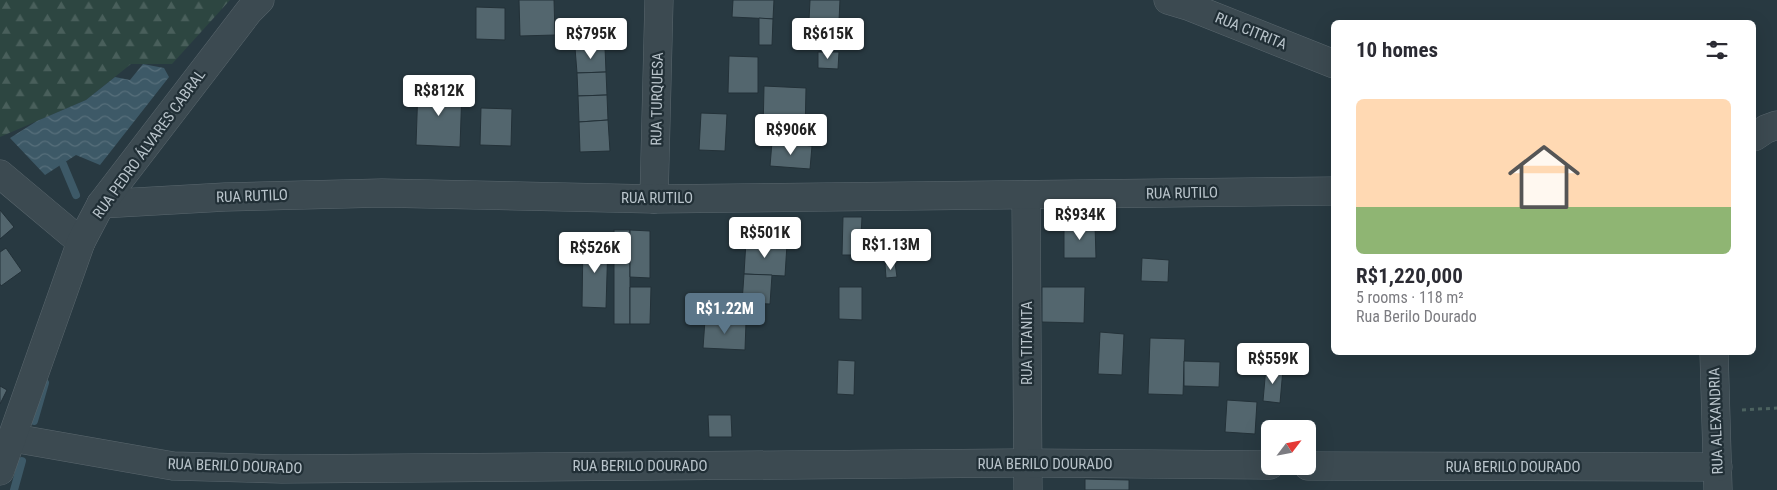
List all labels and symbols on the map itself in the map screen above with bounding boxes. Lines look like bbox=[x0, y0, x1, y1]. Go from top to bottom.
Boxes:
street label: RUA CITRITA bbox=[1213, 9, 1290, 54]
pin: R$795K bbox=[550, 18, 632, 60]
pin: R$615K bbox=[787, 18, 869, 60]
street label: RUA TURQUESA bbox=[647, 52, 667, 146]
street label: RUA PEDRO ÁLVARES CABRAL bbox=[89, 66, 209, 222]
pin: R$812K bbox=[398, 74, 480, 117]
pin: R$906K bbox=[750, 114, 832, 156]
street label: RUA RUTILO bbox=[1146, 183, 1218, 203]
street label: RUA RUTILO bbox=[216, 186, 288, 206]
street label: RUA RUTILO bbox=[621, 189, 693, 207]
pin: R$934K bbox=[1039, 198, 1121, 241]
pin: R$501K bbox=[724, 216, 806, 259]
pin: R$1.13M bbox=[845, 228, 937, 271]
pin: R$526K bbox=[554, 232, 636, 274]
pin: R$1.22M bbox=[679, 292, 771, 335]
street label: RUA TITANITA bbox=[1018, 301, 1036, 385]
pin: R$559K bbox=[1232, 342, 1314, 385]
street label: RUA ALEXANDRIA bbox=[1705, 367, 1727, 475]
north arrow bbox=[1261, 420, 1316, 475]
street label: RUA BERILO DOURADO bbox=[167, 455, 303, 477]
street label: RUA BERILO DOURADO bbox=[978, 455, 1112, 473]
street label: RUA BERILO DOURADO bbox=[573, 457, 707, 475]
street label: RUA BERILO DOURADO bbox=[1446, 458, 1580, 476]

